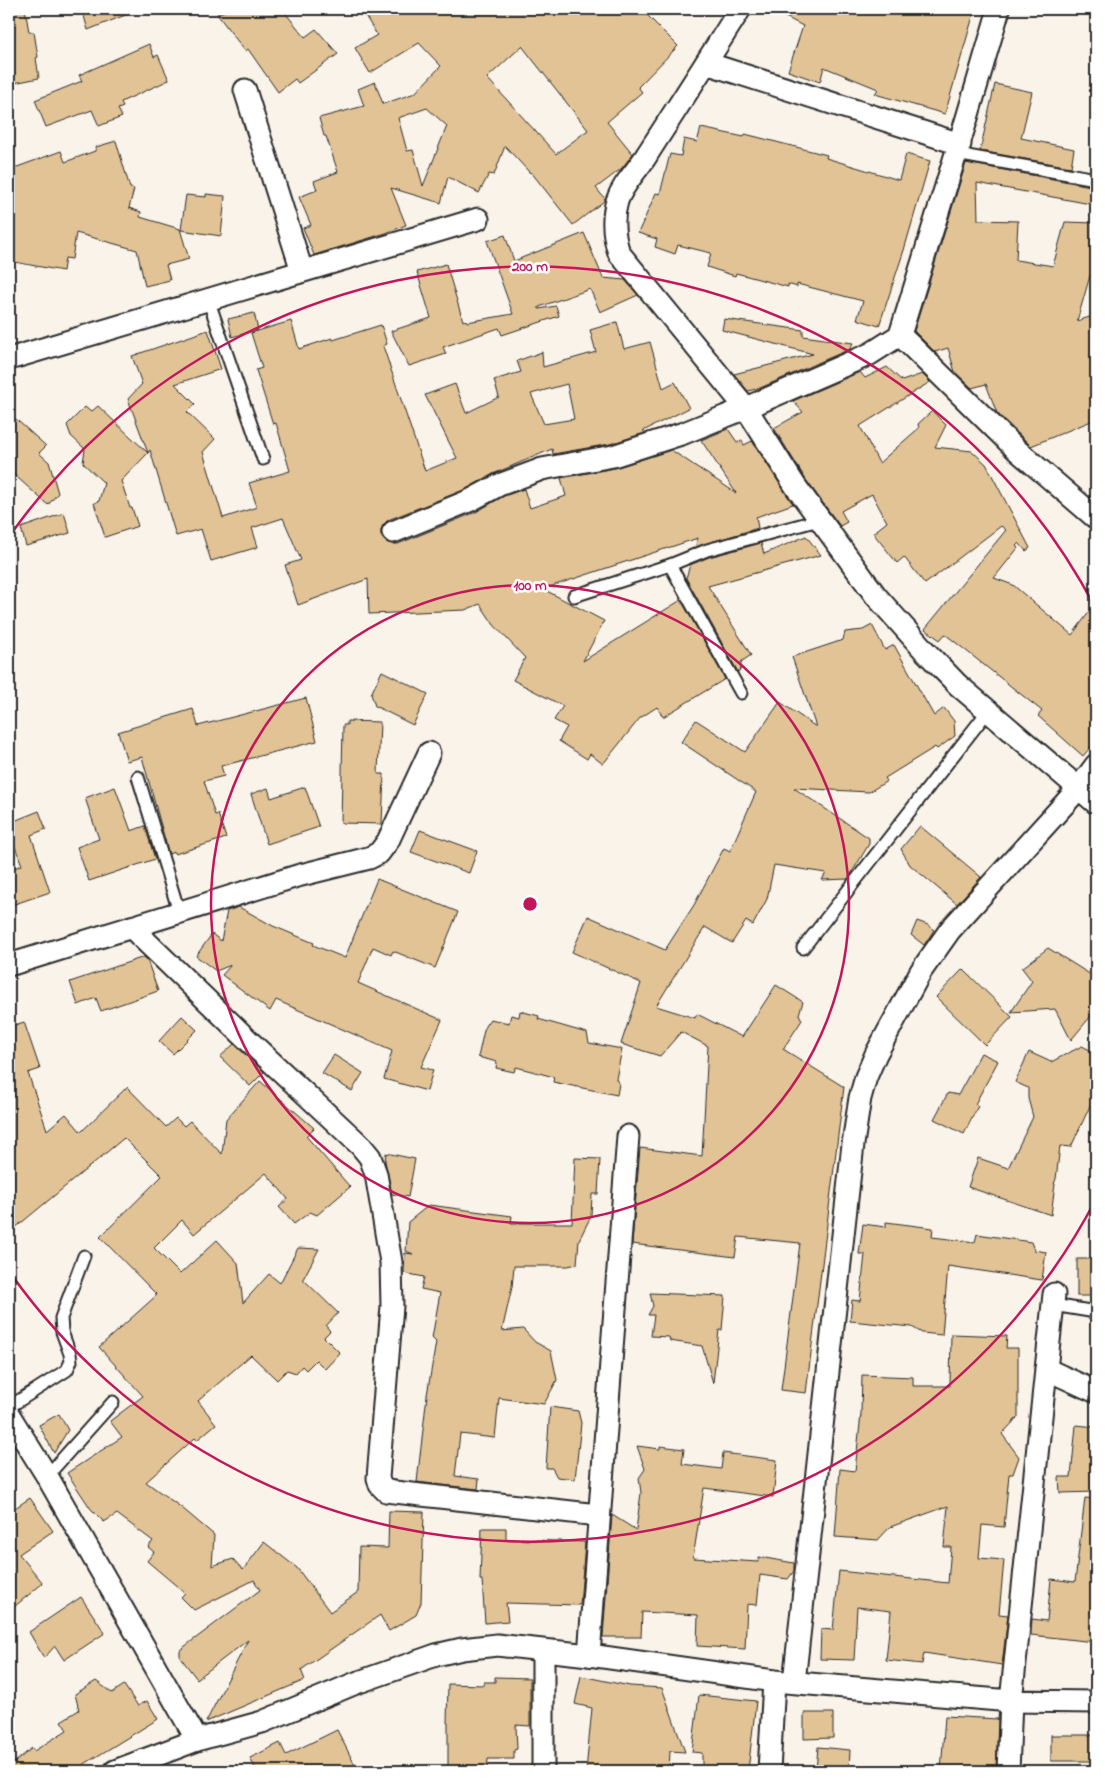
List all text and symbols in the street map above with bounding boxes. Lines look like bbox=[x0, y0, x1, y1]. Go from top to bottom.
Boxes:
text: 200 m bbox=[511, 256, 548, 278]
text: 100 m bbox=[513, 575, 547, 597]
centre of rings bbox=[521, 895, 539, 913]

